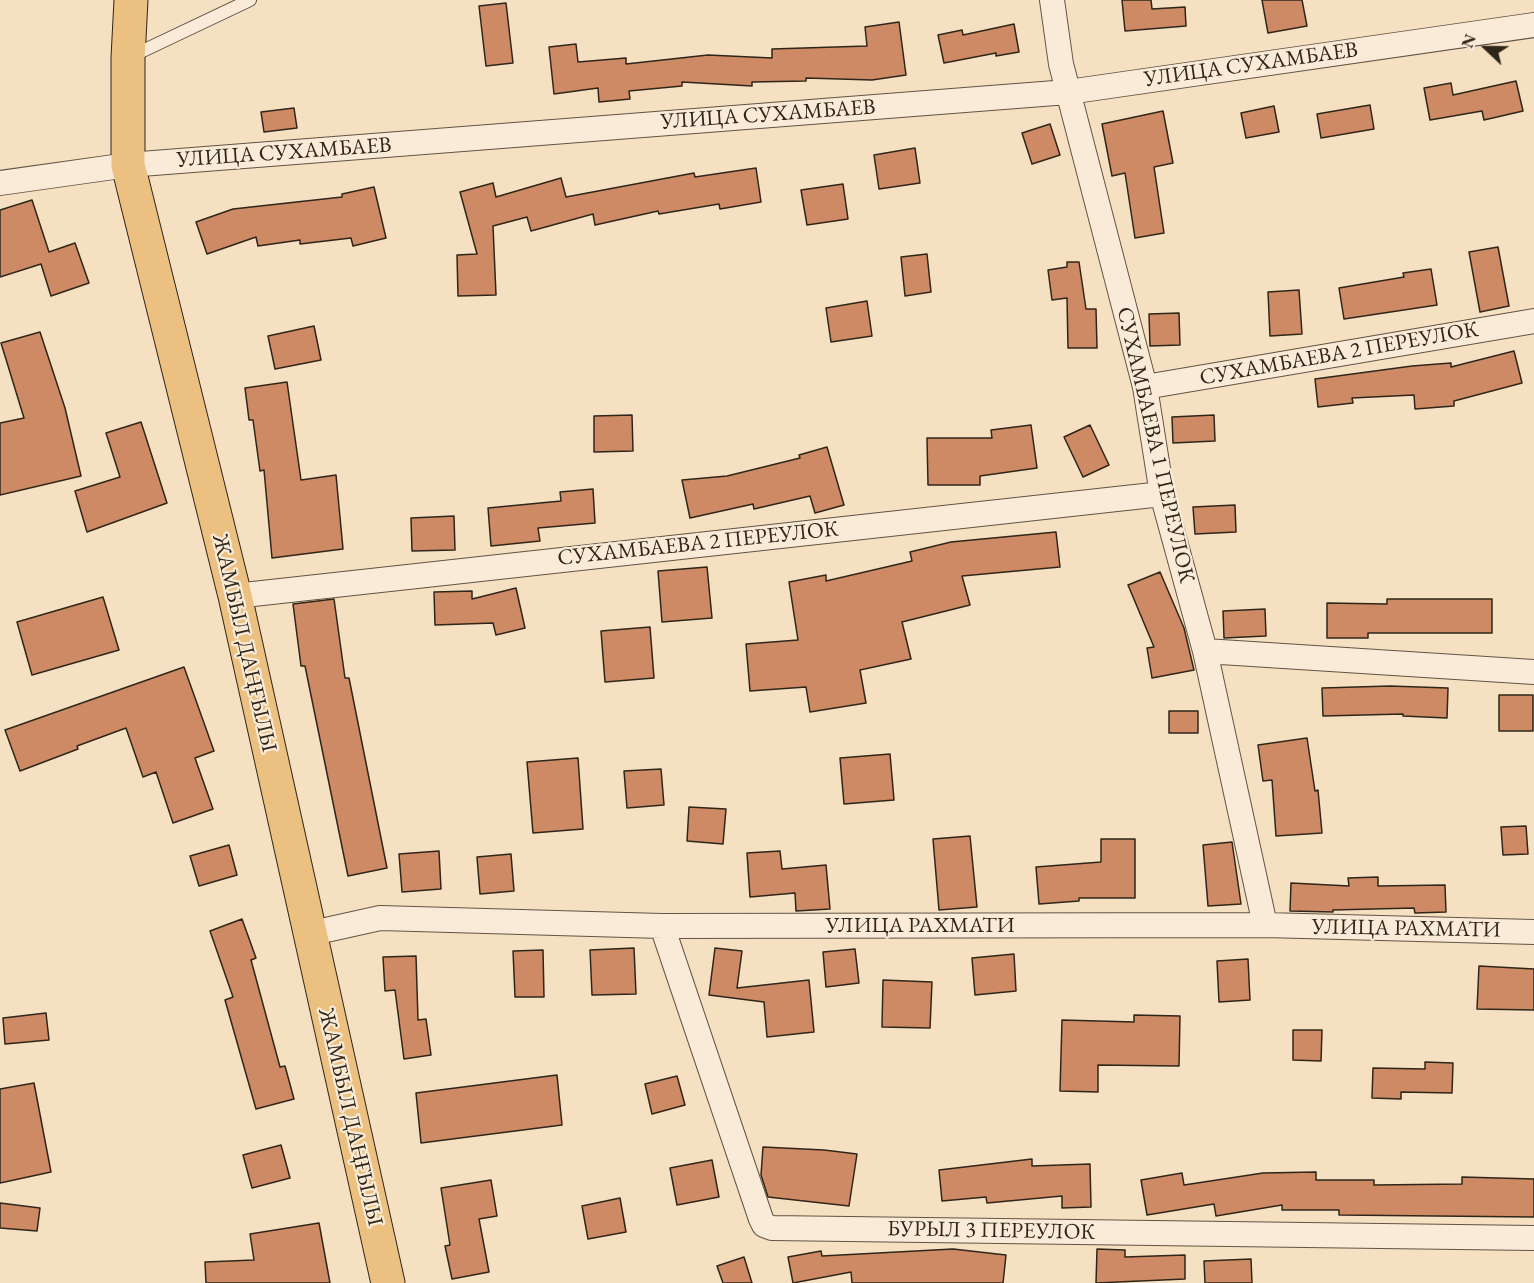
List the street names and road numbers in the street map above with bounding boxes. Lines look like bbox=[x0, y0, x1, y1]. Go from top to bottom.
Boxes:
street label: УЛИЦА СУХАМБАЕВ bbox=[1142, 37, 1360, 93]
street label: УЛИЦА СУХАМБАЕВ bbox=[660, 94, 876, 136]
street label: УЛИЦА СУХАМБАЕВ bbox=[176, 132, 392, 174]
street label: СУХАМБАЕВА 1 ПЕРЕУЛОК bbox=[1110, 305, 1200, 585]
street label: СУХАМБАЕВА 2 ПЕРЕУЛОК bbox=[1198, 316, 1480, 392]
street label: СУХАМБАЕВА 2 ПЕРЕУЛОК bbox=[556, 516, 840, 572]
street label: ЖАМБЫЛ ДАҢҒЫЛЫ bbox=[206, 531, 282, 755]
street label: УЛИЦА РАХМАТИ bbox=[826, 913, 1014, 939]
street label: УЛИЦА РАХМАТИ bbox=[1311, 914, 1501, 944]
street label: ЖАМБЫЛ ДАҢҒЫЛЫ bbox=[312, 1005, 388, 1229]
street label: БУРЫЛ 3 ПЕРЕУЛОК bbox=[887, 1216, 1095, 1246]

